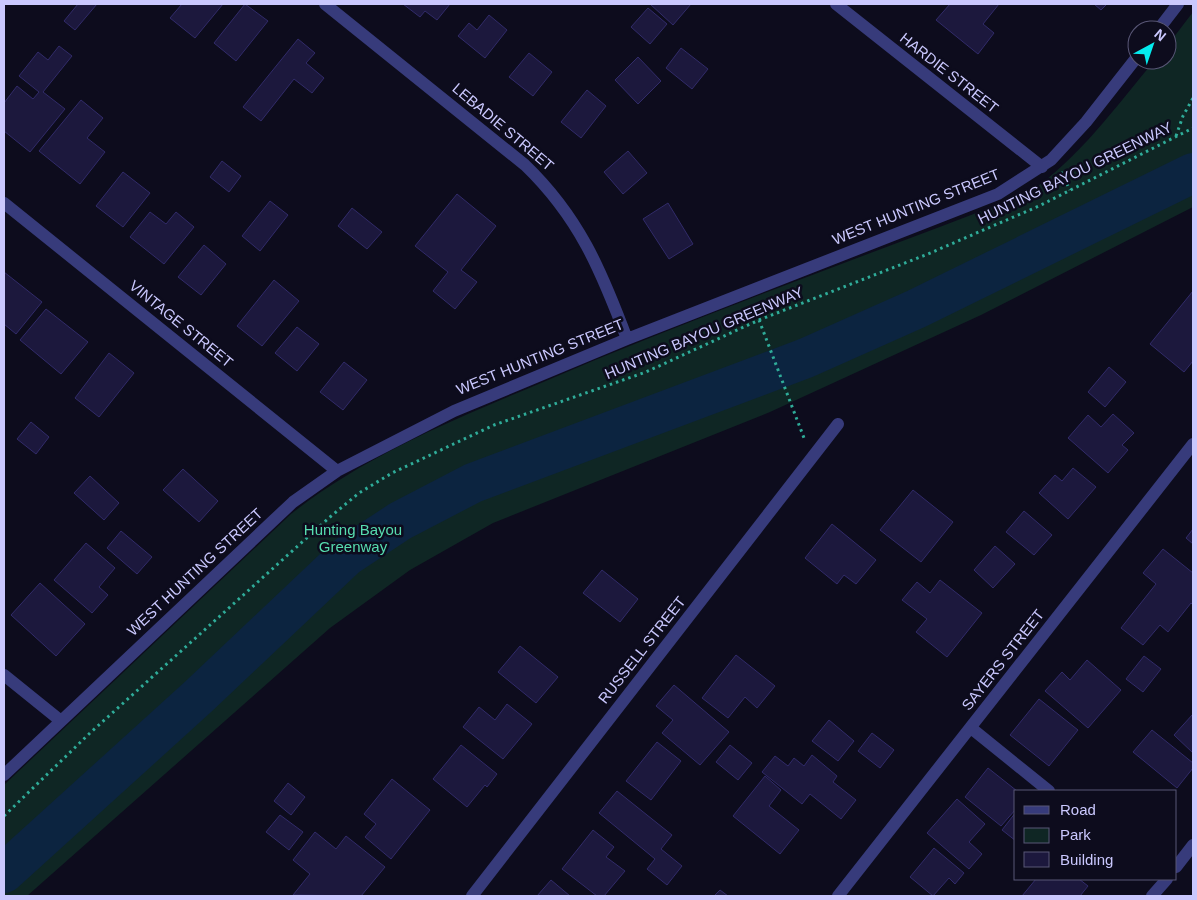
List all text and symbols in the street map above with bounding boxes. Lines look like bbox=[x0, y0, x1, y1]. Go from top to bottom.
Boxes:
north arrow bbox=[1127, 20, 1177, 70]
text: N bbox=[1151, 26, 1169, 44]
street label: HARDIE STREET bbox=[897, 29, 1002, 116]
street label: LEBADIE STREET bbox=[449, 79, 557, 174]
street label: HUNTING BAYOU GREENWAY bbox=[975, 118, 1175, 227]
street label: WEST HUNTING STREET bbox=[830, 165, 1002, 248]
street label: VINTAGE STREET bbox=[126, 277, 236, 371]
street label: HUNTING BAYOU GREENWAY bbox=[602, 283, 806, 382]
street label: WEST HUNTING STREET bbox=[454, 315, 626, 398]
street label: WEST HUNTING STREET bbox=[123, 504, 266, 639]
park label: Hunting Bayou Greenway bbox=[304, 521, 402, 555]
street label: RUSSELL STREET bbox=[595, 593, 689, 707]
street label: SAYERS STREET bbox=[958, 606, 1047, 713]
legend bbox=[1014, 790, 1177, 880]
text: Road bbox=[1060, 801, 1096, 818]
text: Park bbox=[1060, 826, 1091, 843]
text: Building bbox=[1060, 851, 1113, 868]

